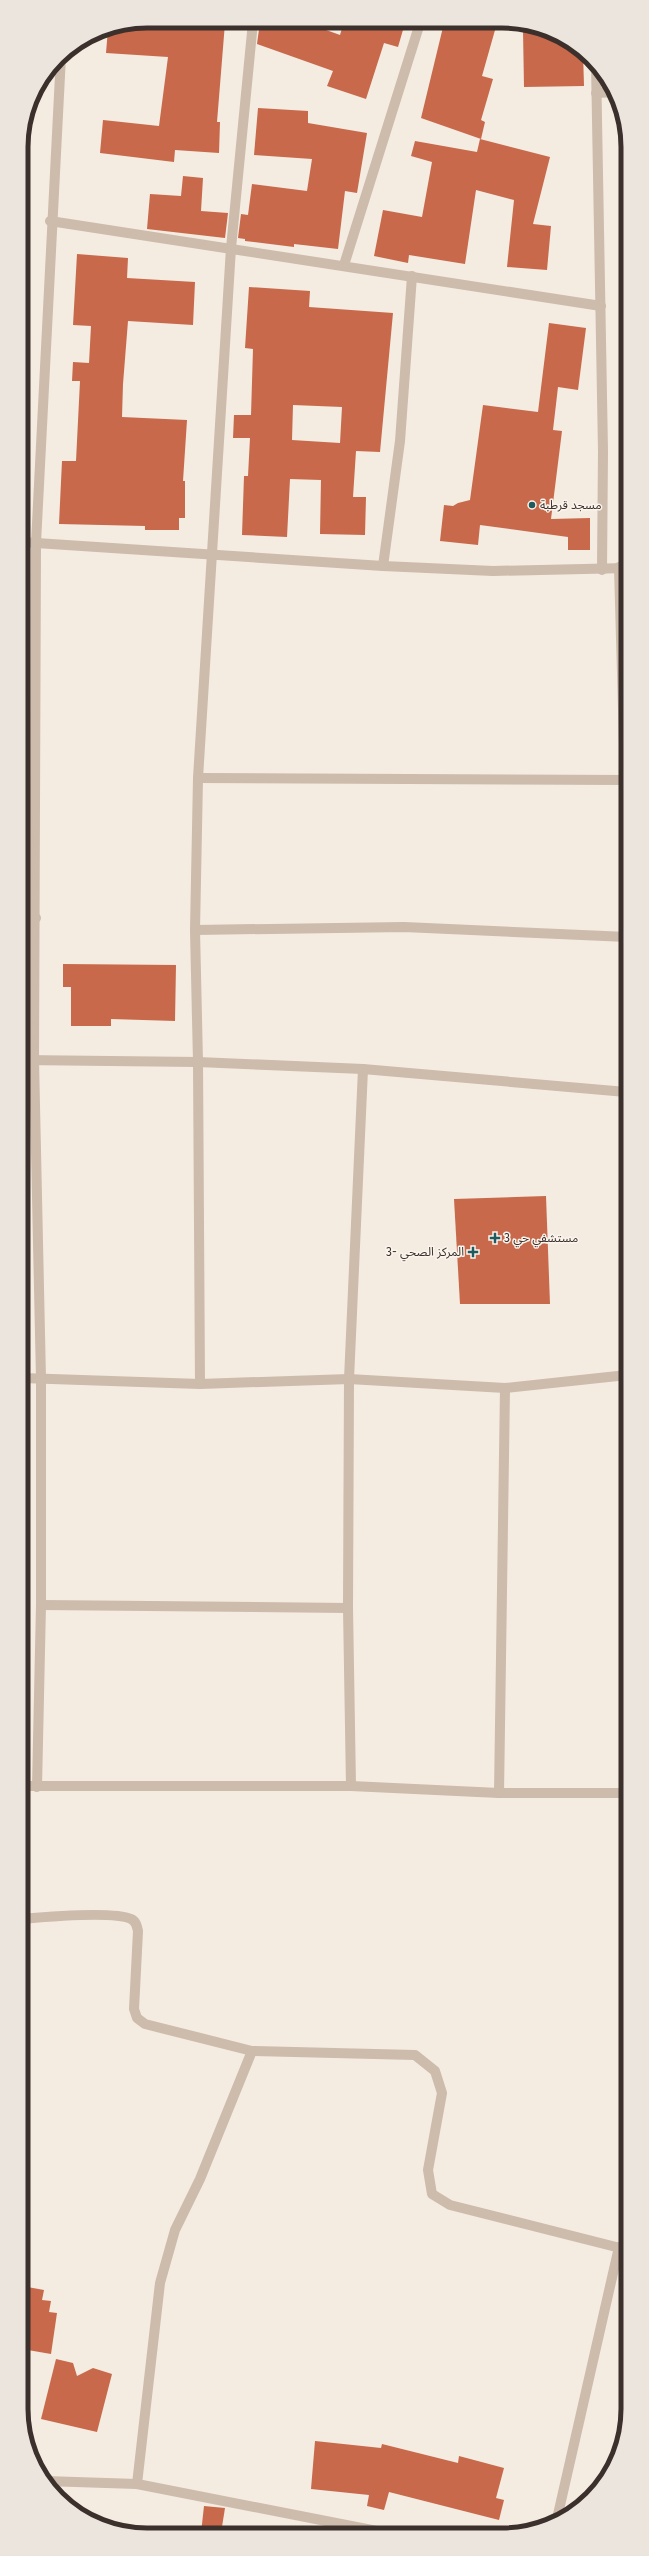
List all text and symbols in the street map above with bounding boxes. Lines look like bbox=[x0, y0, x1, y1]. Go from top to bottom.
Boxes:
place label: مسجد قرطبة bbox=[540, 498, 602, 512]
marker: مسجد قرطبة bbox=[527, 500, 537, 510]
place label: مستشفي حي 3 bbox=[504, 1231, 578, 1248]
marker: مستشفي حي 3 bbox=[489, 1232, 501, 1244]
place label: المركز الصحي -3 bbox=[386, 1245, 464, 1262]
marker: المركز الصحي -3 bbox=[467, 1246, 479, 1258]

